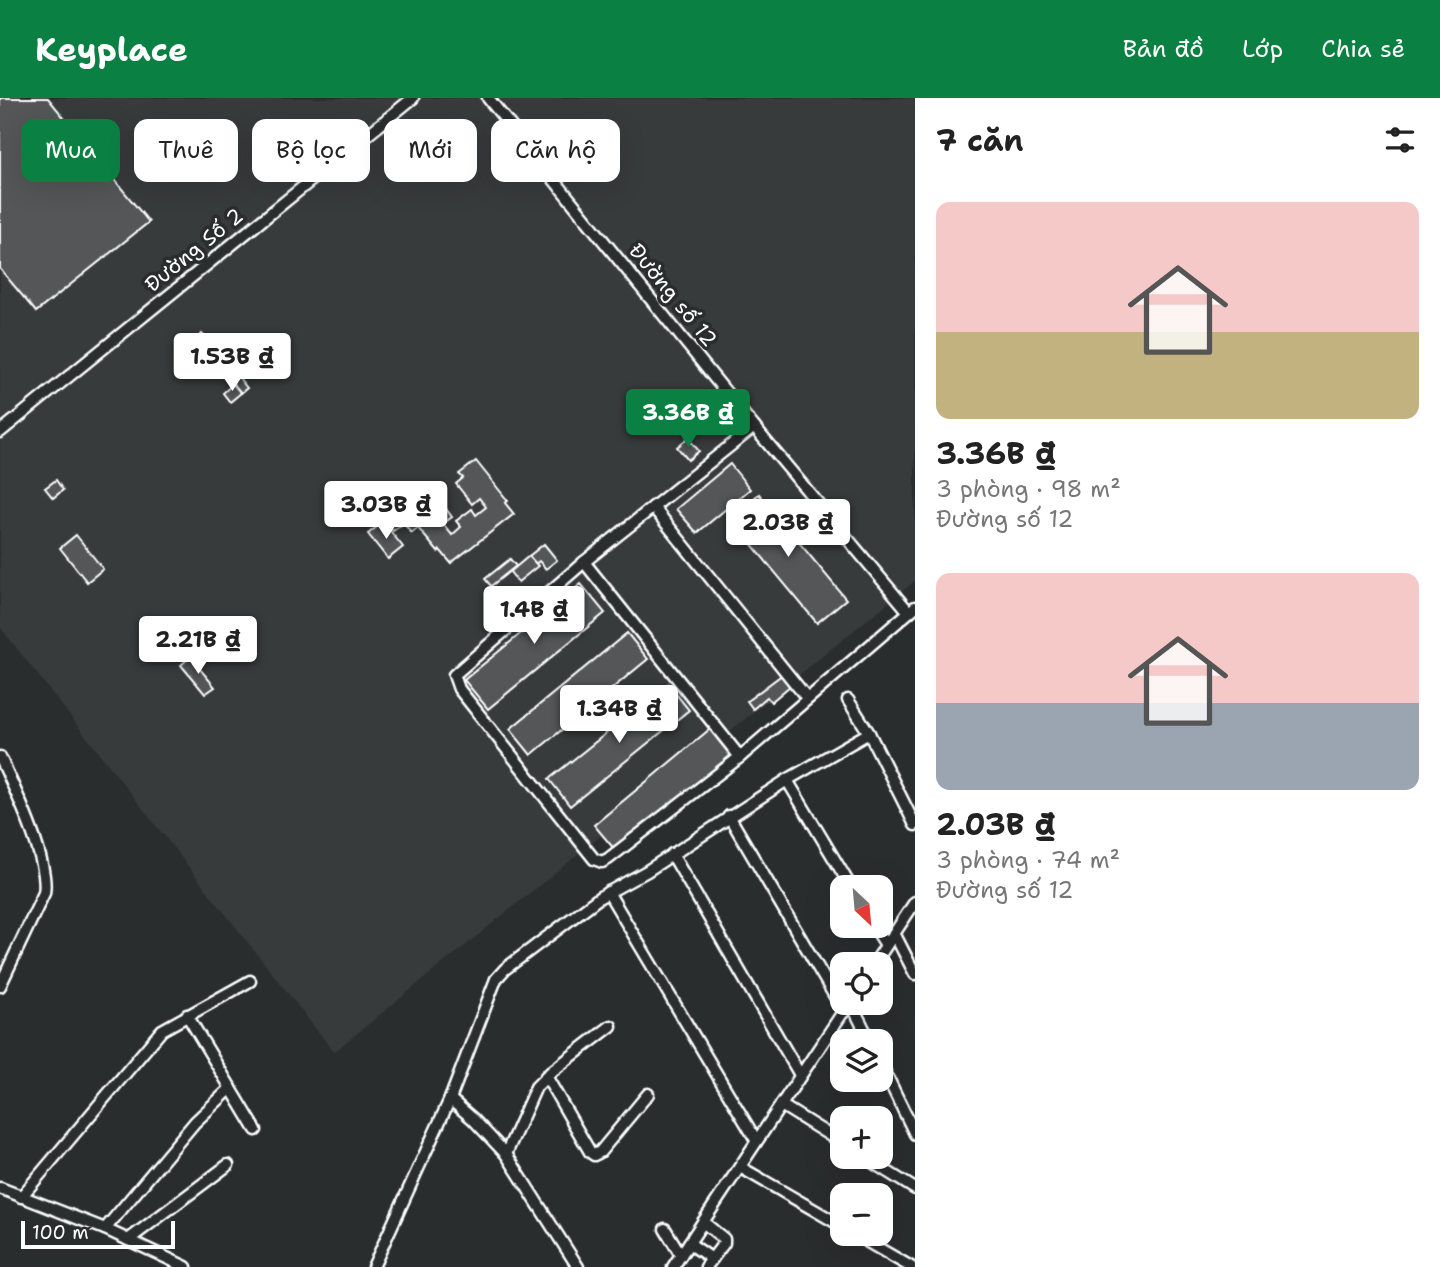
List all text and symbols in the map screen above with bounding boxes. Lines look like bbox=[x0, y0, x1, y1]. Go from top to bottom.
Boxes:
text: Keyplace bbox=[35, 27, 188, 72]
text: Bản đồ bbox=[1123, 33, 1204, 65]
text: Lớp bbox=[1242, 33, 1283, 65]
text: Chia sẻ bbox=[1321, 33, 1405, 65]
chip: Mua bbox=[21, 119, 120, 182]
chip: Thuê bbox=[134, 119, 238, 182]
chip: Bộ lọc bbox=[252, 119, 370, 182]
chip: Mới bbox=[384, 119, 477, 182]
chip: Căn hộ bbox=[491, 119, 620, 182]
text: 7 căn bbox=[936, 120, 1024, 161]
icon: filters bbox=[1381, 121, 1419, 159]
street label: Đường Số 2 bbox=[139, 202, 249, 298]
street label: Đường số 12 bbox=[623, 237, 723, 353]
icon: home bbox=[1115, 247, 1241, 373]
pin: 1.53B ₫ bbox=[167, 334, 297, 393]
text: 1.53B ₫ bbox=[190, 341, 274, 371]
pin: 3.36B ₫ bbox=[623, 390, 753, 449]
text: 3.36B ₫ bbox=[642, 397, 734, 427]
text: 3.36B ₫ bbox=[936, 433, 1056, 474]
text: 3 phòng · 98 m² bbox=[936, 474, 1121, 504]
pin: 3.03B ₫ bbox=[321, 482, 451, 541]
text: 3.03B ₫ bbox=[340, 489, 432, 519]
pin: 2.03B ₫ bbox=[723, 500, 853, 559]
text: Đường số 12 bbox=[936, 504, 1073, 534]
text: 2.03B ₫ bbox=[742, 507, 834, 537]
pin: 1.4B ₫ bbox=[477, 587, 591, 646]
text: 1.4B ₫ bbox=[499, 594, 569, 624]
pin: 2.21B ₫ bbox=[133, 616, 263, 676]
icon: home bbox=[1115, 618, 1241, 744]
text: 2.21B ₫ bbox=[155, 624, 241, 654]
pin: 1.34B ₫ bbox=[554, 686, 684, 745]
text: 1.34B ₫ bbox=[576, 693, 662, 723]
text: 2.03B ₫ bbox=[936, 804, 1056, 845]
text: 3 phòng · 74 m² bbox=[936, 845, 1120, 875]
north arrow bbox=[830, 875, 892, 938]
map controls bbox=[830, 875, 893, 1246]
text: Đường số 12 bbox=[936, 875, 1073, 905]
button: locate bbox=[830, 952, 893, 1015]
button: layers bbox=[830, 1029, 893, 1092]
button: + bbox=[830, 1106, 893, 1169]
button: − bbox=[830, 1183, 893, 1246]
scale bar bbox=[21, 1218, 175, 1250]
text: 100 m bbox=[32, 1220, 89, 1245]

